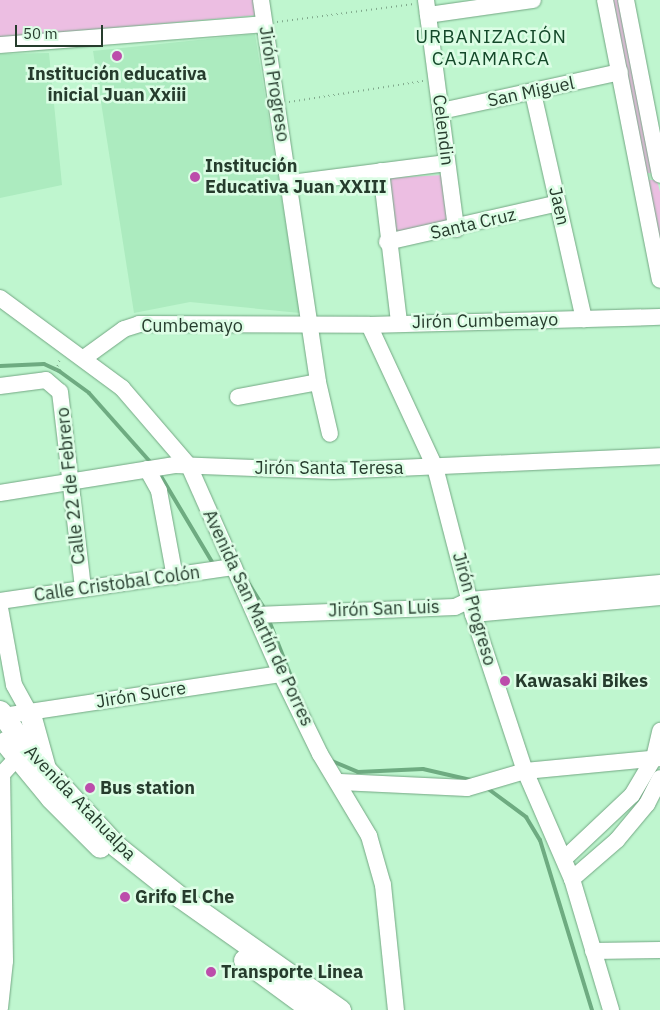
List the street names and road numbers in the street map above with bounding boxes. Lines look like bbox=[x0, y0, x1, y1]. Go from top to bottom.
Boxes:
street label: Jirón Progreso bbox=[254, 25, 294, 143]
street label: San Miguel bbox=[486, 72, 576, 112]
street label: Celendin bbox=[428, 93, 458, 167]
street label: Jaen bbox=[544, 185, 574, 227]
street label: Santa Cruz bbox=[428, 204, 518, 244]
street label: Jirón Cumbemayo bbox=[412, 309, 558, 333]
street label: Cumbemayo bbox=[141, 315, 243, 337]
street label: Calle 22 de Febrero bbox=[52, 406, 90, 566]
street label: Jirón Santa Teresa bbox=[254, 457, 404, 479]
street label: Avenida San Martín de Porres bbox=[198, 506, 318, 730]
street label: Jirón Progreso bbox=[448, 550, 500, 668]
street label: Calle Cristobal Colón bbox=[33, 562, 201, 606]
street label: Jirón San Luis bbox=[328, 596, 440, 622]
street label: Jirón Sucre bbox=[94, 677, 188, 713]
street label: Avenida Atahualpa bbox=[20, 741, 140, 865]

